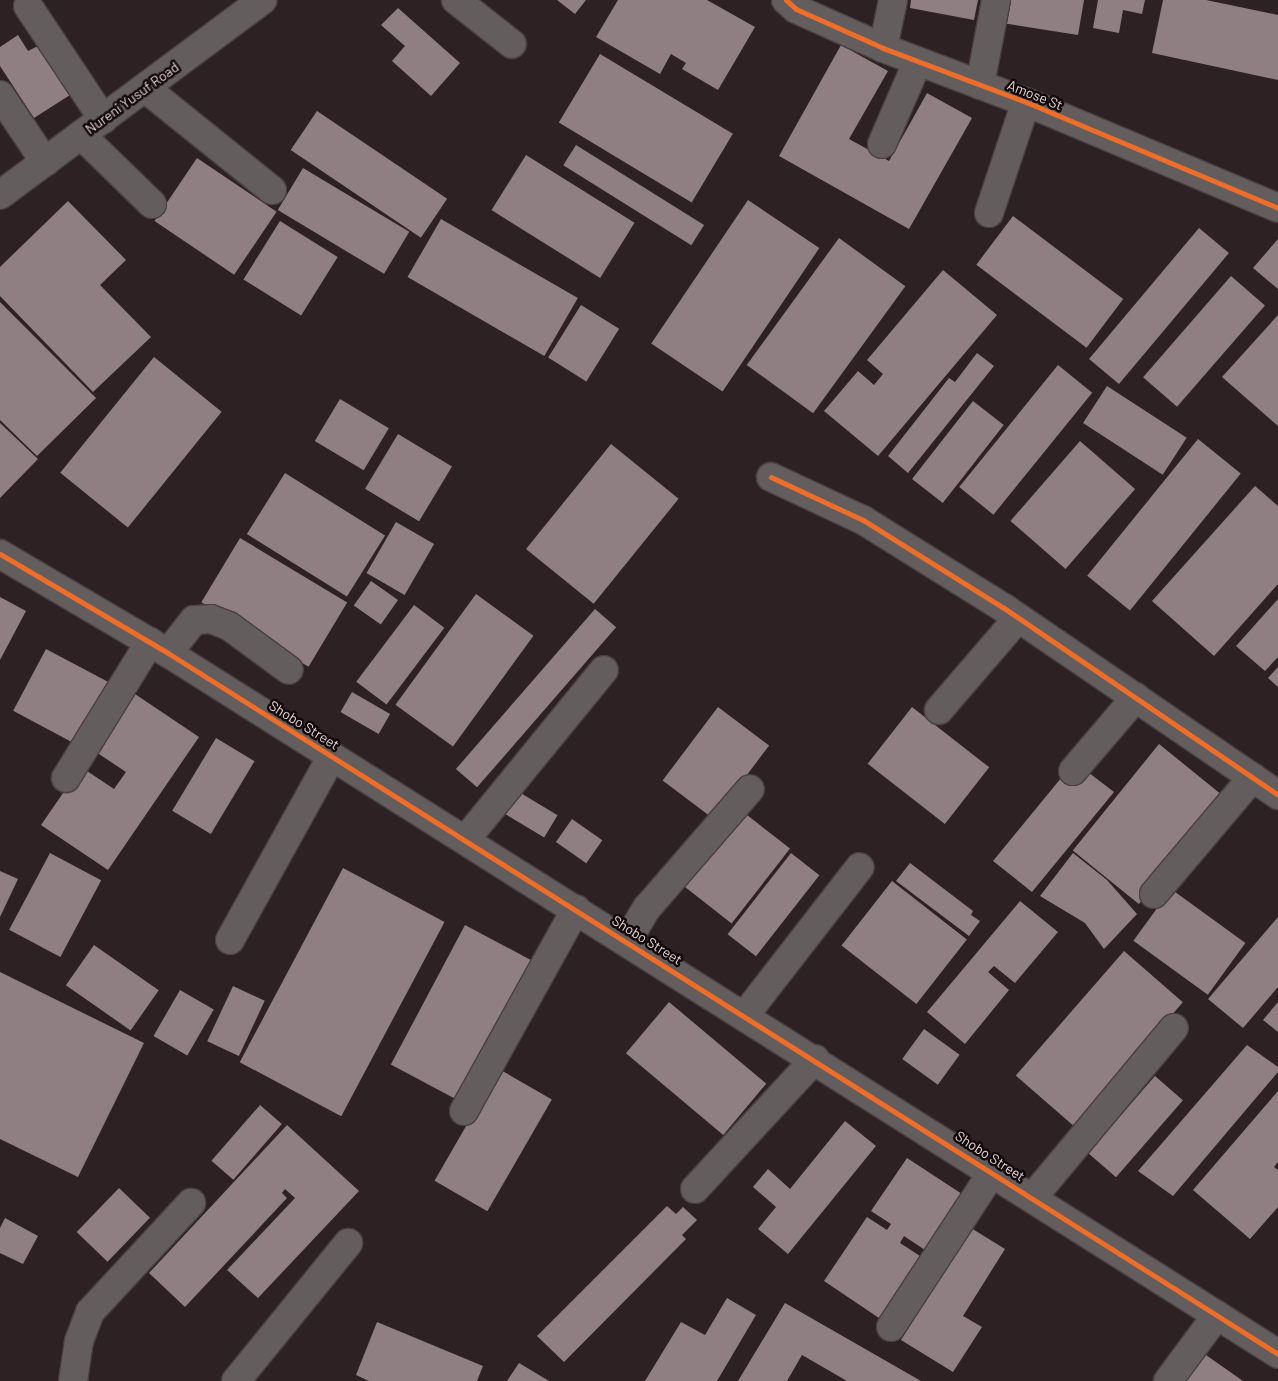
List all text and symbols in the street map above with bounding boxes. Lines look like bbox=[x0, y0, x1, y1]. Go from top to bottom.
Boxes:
street label: Nureni Yusuf Road bbox=[82, 58, 182, 138]
street label: Amose St bbox=[1005, 76, 1065, 114]
street label: Shobo Street bbox=[266, 697, 342, 753]
street label: Shobo Street bbox=[609, 912, 685, 968]
street label: Shobo Street bbox=[952, 1127, 1028, 1185]

